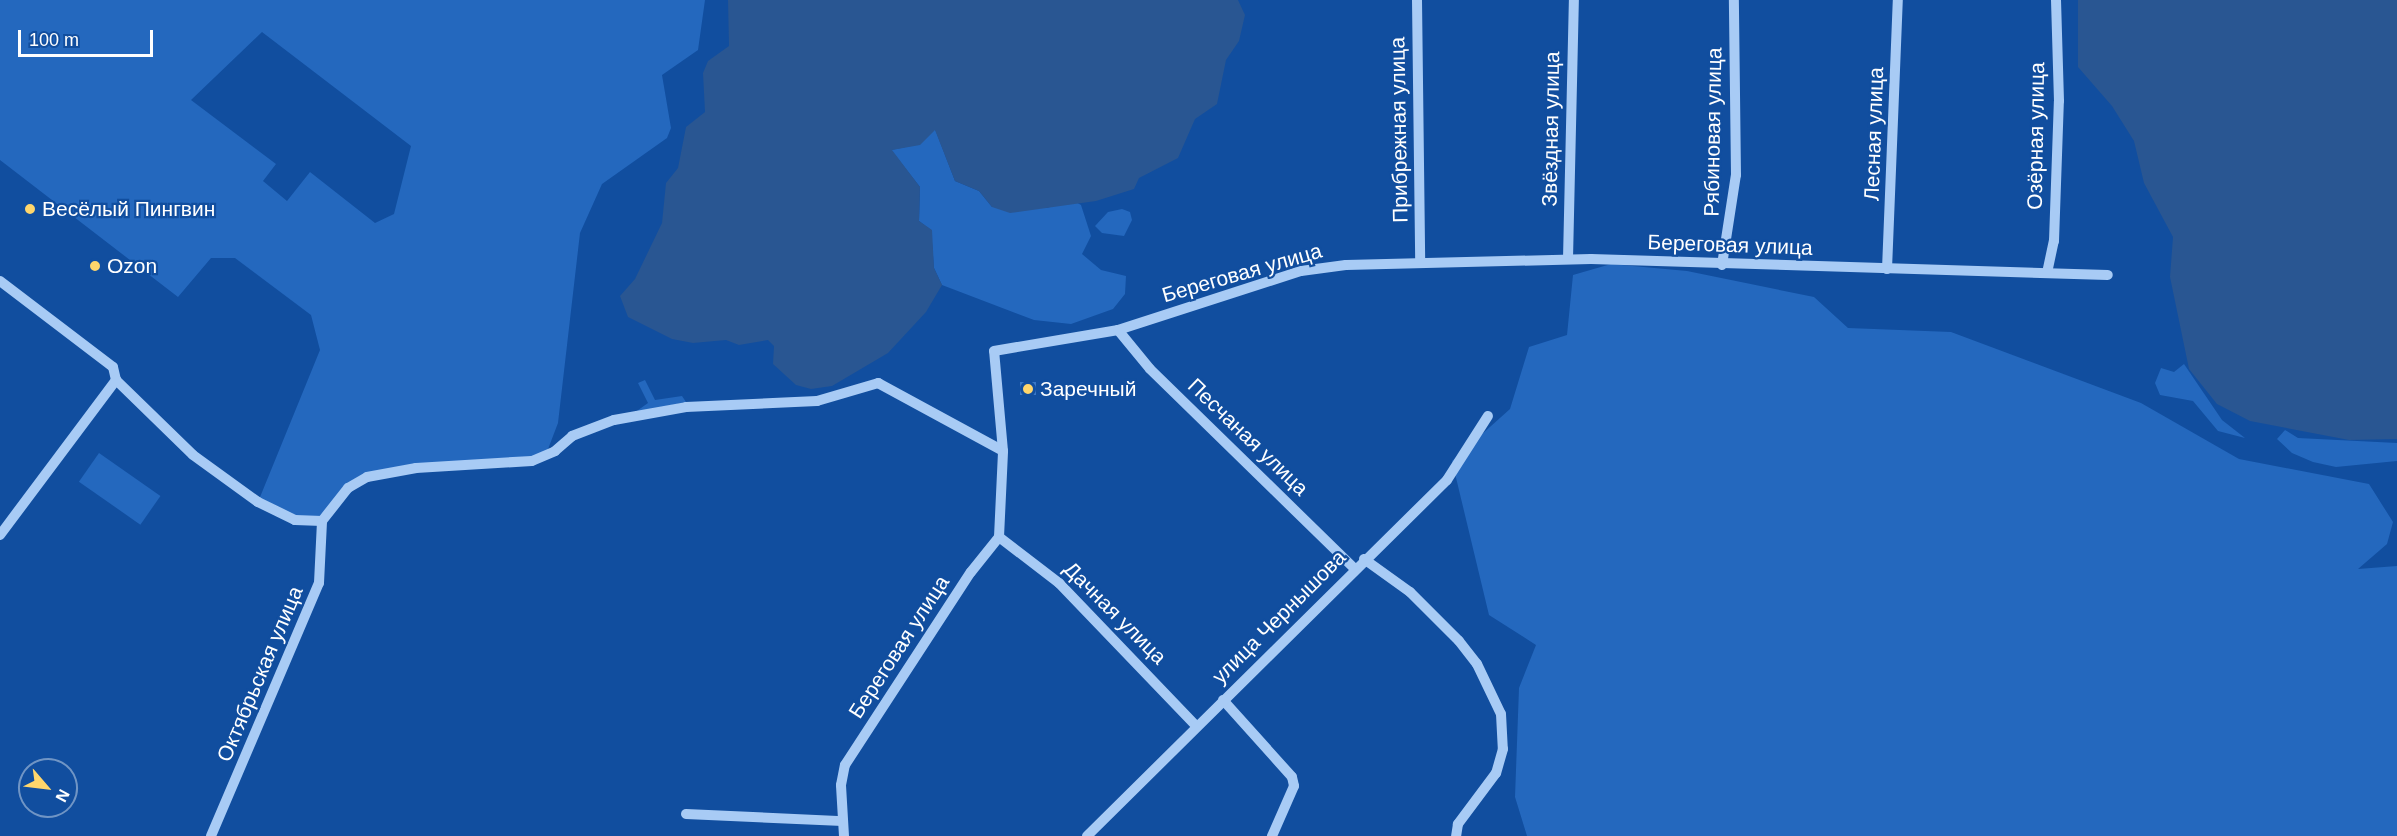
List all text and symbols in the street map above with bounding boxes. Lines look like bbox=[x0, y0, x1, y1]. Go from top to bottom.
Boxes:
scale bar bbox=[21, 18, 156, 56]
text: 100 m bbox=[29, 30, 79, 50]
street label: Прибрежная улица bbox=[1385, 37, 1413, 223]
street label: Рябиновая улица bbox=[1699, 47, 1727, 217]
street label: Звёздная улица bbox=[1537, 51, 1565, 207]
street label: Озёрная улица bbox=[2022, 62, 2050, 210]
street label: Лесная улица bbox=[1859, 67, 1889, 201]
place label: Весёлый Пингвин bbox=[42, 196, 215, 222]
marker: Весёлый Пингвин bbox=[23, 202, 37, 216]
street label: Береговая улица bbox=[1647, 230, 1813, 260]
street label: Береговая улица bbox=[1159, 238, 1325, 308]
place label: Ozon bbox=[107, 253, 157, 279]
marker: Ozon bbox=[88, 259, 102, 273]
street label: Песчаная улица bbox=[1182, 373, 1314, 501]
place label: Заречный bbox=[1040, 376, 1136, 402]
marker: Заречный bbox=[1021, 382, 1035, 396]
street label: улица Чернышова bbox=[1207, 545, 1351, 689]
street label: Дачная улица bbox=[1059, 557, 1171, 669]
street label: Береговая улица bbox=[843, 571, 955, 723]
street label: Октябрьская улица bbox=[212, 582, 308, 766]
north arrow bbox=[18, 758, 78, 818]
text: N bbox=[52, 787, 73, 805]

